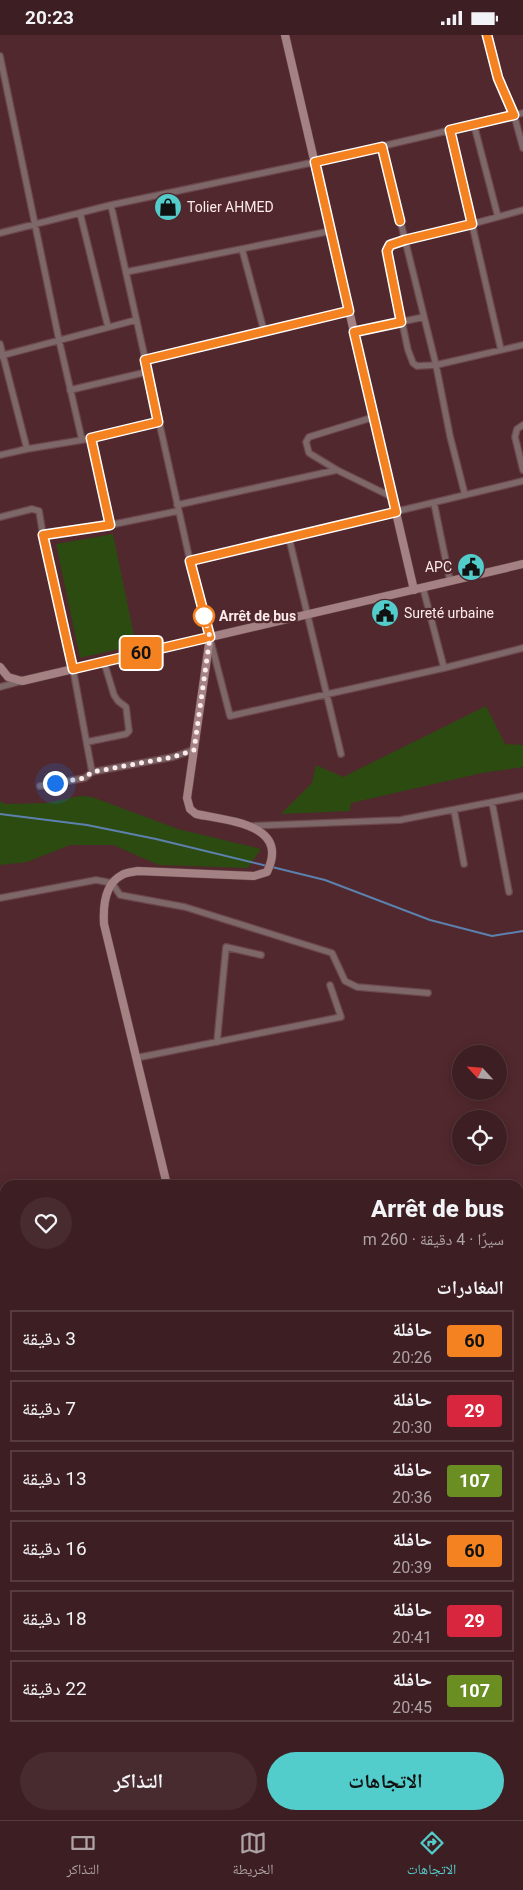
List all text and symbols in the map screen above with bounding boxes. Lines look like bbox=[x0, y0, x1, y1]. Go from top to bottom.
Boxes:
text: 20:23 bbox=[25, 6, 74, 29]
shop icon: Tolier AHMED bbox=[153, 192, 183, 222]
place label: Tolier AHMED bbox=[187, 199, 274, 215]
public building icon: APC bbox=[456, 552, 486, 582]
place label: APC bbox=[425, 559, 452, 575]
public building icon: Sureté urbaine bbox=[370, 598, 400, 628]
marker: Arrêt de bus bbox=[193, 605, 215, 627]
place label: Sureté urbaine bbox=[404, 605, 494, 621]
place label: Arrêt de bus bbox=[219, 608, 296, 624]
line badge: 60 bbox=[118, 637, 164, 669]
text: 60 bbox=[131, 642, 151, 663]
your location bbox=[43, 771, 68, 796]
north arrow bbox=[452, 1045, 508, 1100]
map controls bbox=[452, 1045, 507, 1165]
button: locate bbox=[452, 1110, 507, 1165]
text: Arrêt de bus bbox=[371, 1195, 504, 1223]
button: heart bbox=[20, 1197, 72, 1249]
text: سيرًا · 4 دقيقة · 260 m bbox=[363, 1230, 504, 1249]
text: المغادرات bbox=[437, 1276, 504, 1299]
text: حافلة bbox=[393, 1318, 432, 1341]
text: 3 دقيقة bbox=[22, 1327, 76, 1350]
text: 60 bbox=[464, 1330, 485, 1351]
text: 20:26 bbox=[392, 1348, 432, 1367]
text: حافلة bbox=[393, 1388, 432, 1411]
text: 7 دقيقة bbox=[22, 1397, 76, 1420]
text: 29 bbox=[464, 1400, 485, 1421]
text: 20:30 bbox=[392, 1418, 432, 1437]
text: حافلة bbox=[393, 1458, 432, 1481]
text: 13 دقيقة bbox=[22, 1467, 87, 1490]
text: 107 bbox=[459, 1470, 490, 1491]
text: 20:36 bbox=[392, 1488, 432, 1507]
text: حافلة bbox=[393, 1528, 432, 1551]
text: 16 دقيقة bbox=[22, 1537, 87, 1560]
text: 60 bbox=[464, 1540, 485, 1561]
text: 20:39 bbox=[392, 1558, 432, 1577]
text: حافلة bbox=[393, 1598, 432, 1621]
text: 18 دقيقة bbox=[22, 1607, 87, 1630]
text: 29 bbox=[464, 1610, 485, 1631]
text: 20:41 bbox=[392, 1628, 432, 1647]
text: حافلة bbox=[393, 1668, 432, 1691]
text: 22 دقيقة bbox=[22, 1677, 87, 1700]
text: 107 bbox=[459, 1680, 490, 1701]
text: 20:45 bbox=[392, 1698, 432, 1717]
button: التذاكر bbox=[20, 1752, 257, 1810]
button: الاتجاهات bbox=[267, 1752, 504, 1810]
tab: التذاكر bbox=[67, 1829, 99, 1883]
tab: الخريطة bbox=[232, 1829, 274, 1883]
tab: الاتجاهات bbox=[407, 1829, 456, 1883]

